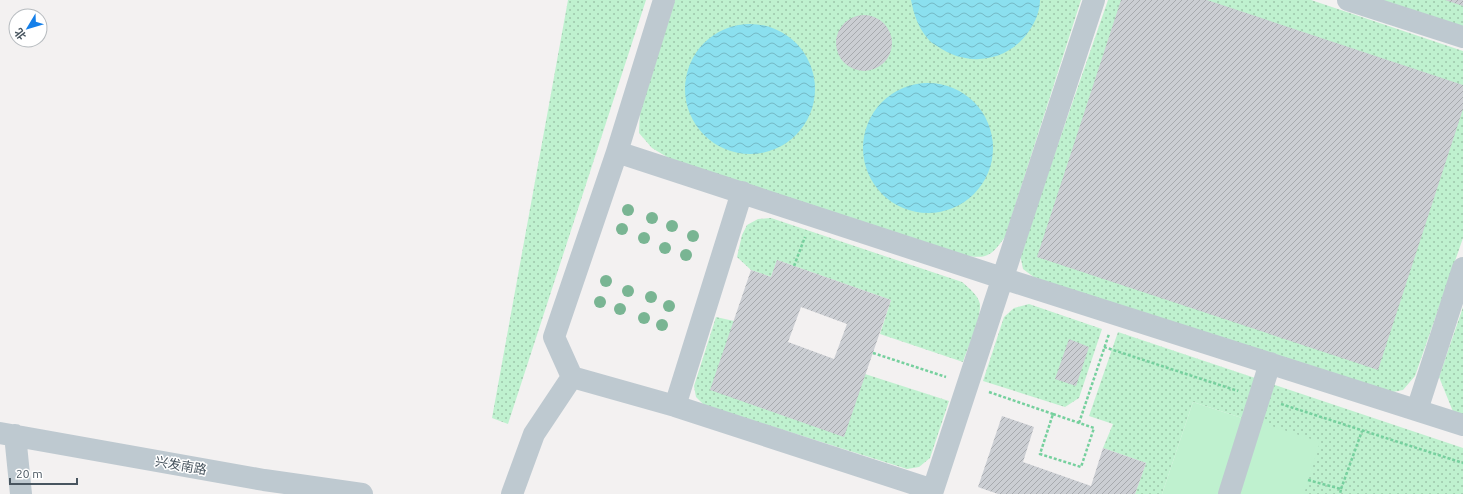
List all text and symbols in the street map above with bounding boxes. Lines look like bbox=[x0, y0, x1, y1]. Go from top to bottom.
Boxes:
north arrow bbox=[8, 8, 48, 48]
text: 北 bbox=[12, 26, 28, 42]
street label: 兴发南路 bbox=[154, 454, 208, 476]
scale bar bbox=[10, 460, 77, 486]
text: 20 m bbox=[16, 467, 43, 480]

